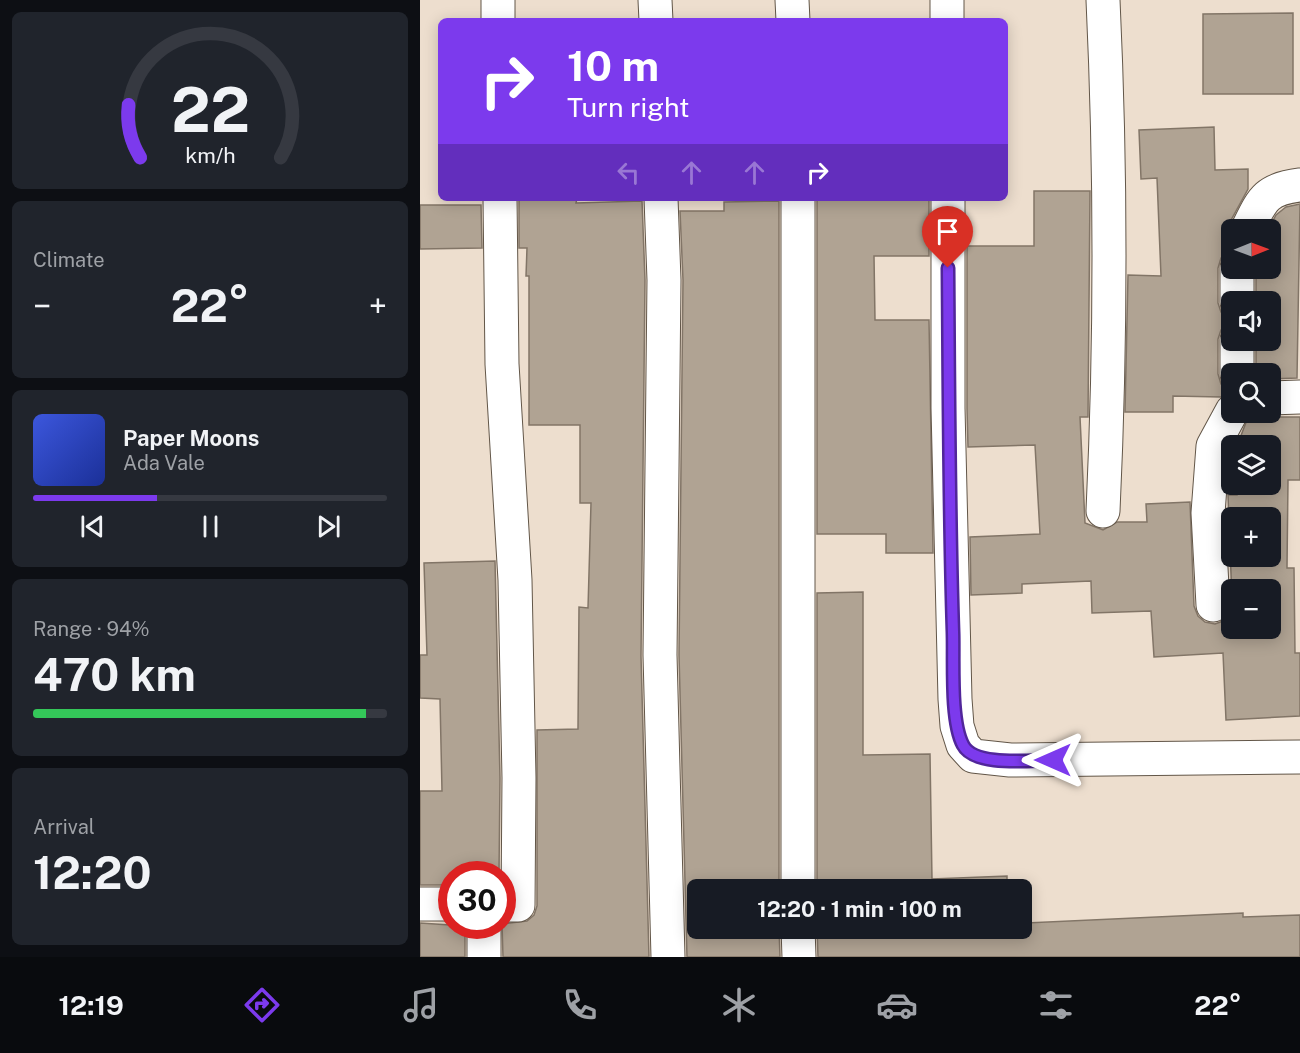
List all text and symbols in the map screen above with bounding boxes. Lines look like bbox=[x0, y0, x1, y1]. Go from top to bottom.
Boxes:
text: 10 m bbox=[567, 41, 659, 90]
icon: right bbox=[468, 42, 546, 120]
text: 22 bbox=[170, 73, 250, 146]
text: Turn right bbox=[567, 91, 690, 123]
text: km/h bbox=[185, 143, 235, 168]
icon: left bbox=[612, 156, 645, 189]
icon: ahead bbox=[675, 156, 708, 189]
icon: ahead bbox=[738, 156, 771, 189]
icon: right bbox=[801, 156, 834, 189]
pin bbox=[922, 206, 973, 268]
icon: arrive bbox=[931, 215, 964, 248]
north arrow bbox=[1221, 219, 1281, 279]
map controls bbox=[1221, 219, 1281, 639]
text: Climate bbox=[33, 248, 105, 272]
text: 22° bbox=[171, 279, 249, 332]
text: − bbox=[33, 287, 51, 325]
text: + bbox=[369, 287, 387, 325]
button: sound bbox=[1221, 291, 1281, 351]
button: search bbox=[1221, 363, 1281, 423]
text: Paper Moons bbox=[123, 425, 259, 451]
button: layers bbox=[1221, 435, 1281, 495]
text: Ada Vale bbox=[123, 451, 205, 475]
button: + bbox=[1221, 507, 1281, 567]
icon: previous bbox=[76, 510, 109, 543]
icon: pause bbox=[194, 510, 227, 543]
icon: next bbox=[312, 510, 345, 543]
button: − bbox=[1221, 579, 1281, 639]
text: Range · 94% bbox=[33, 617, 150, 641]
text: 470 km bbox=[33, 648, 196, 701]
position arrow bbox=[1021, 728, 1085, 792]
text: Arrival bbox=[33, 815, 95, 839]
text: 12:20 bbox=[33, 846, 151, 899]
speed limit sign: 30 bbox=[438, 861, 516, 939]
text: 12:20 · 1 min · 100 m bbox=[757, 896, 962, 922]
icon: directions bbox=[241, 984, 283, 1026]
icon: music bbox=[400, 984, 442, 1026]
icon: phone bbox=[559, 984, 601, 1026]
icon: climate bbox=[718, 984, 760, 1026]
icon: car bbox=[876, 984, 918, 1026]
icon: filters bbox=[1035, 984, 1077, 1026]
text: 12:19 bbox=[58, 989, 124, 1021]
text: 22° bbox=[1194, 989, 1241, 1021]

